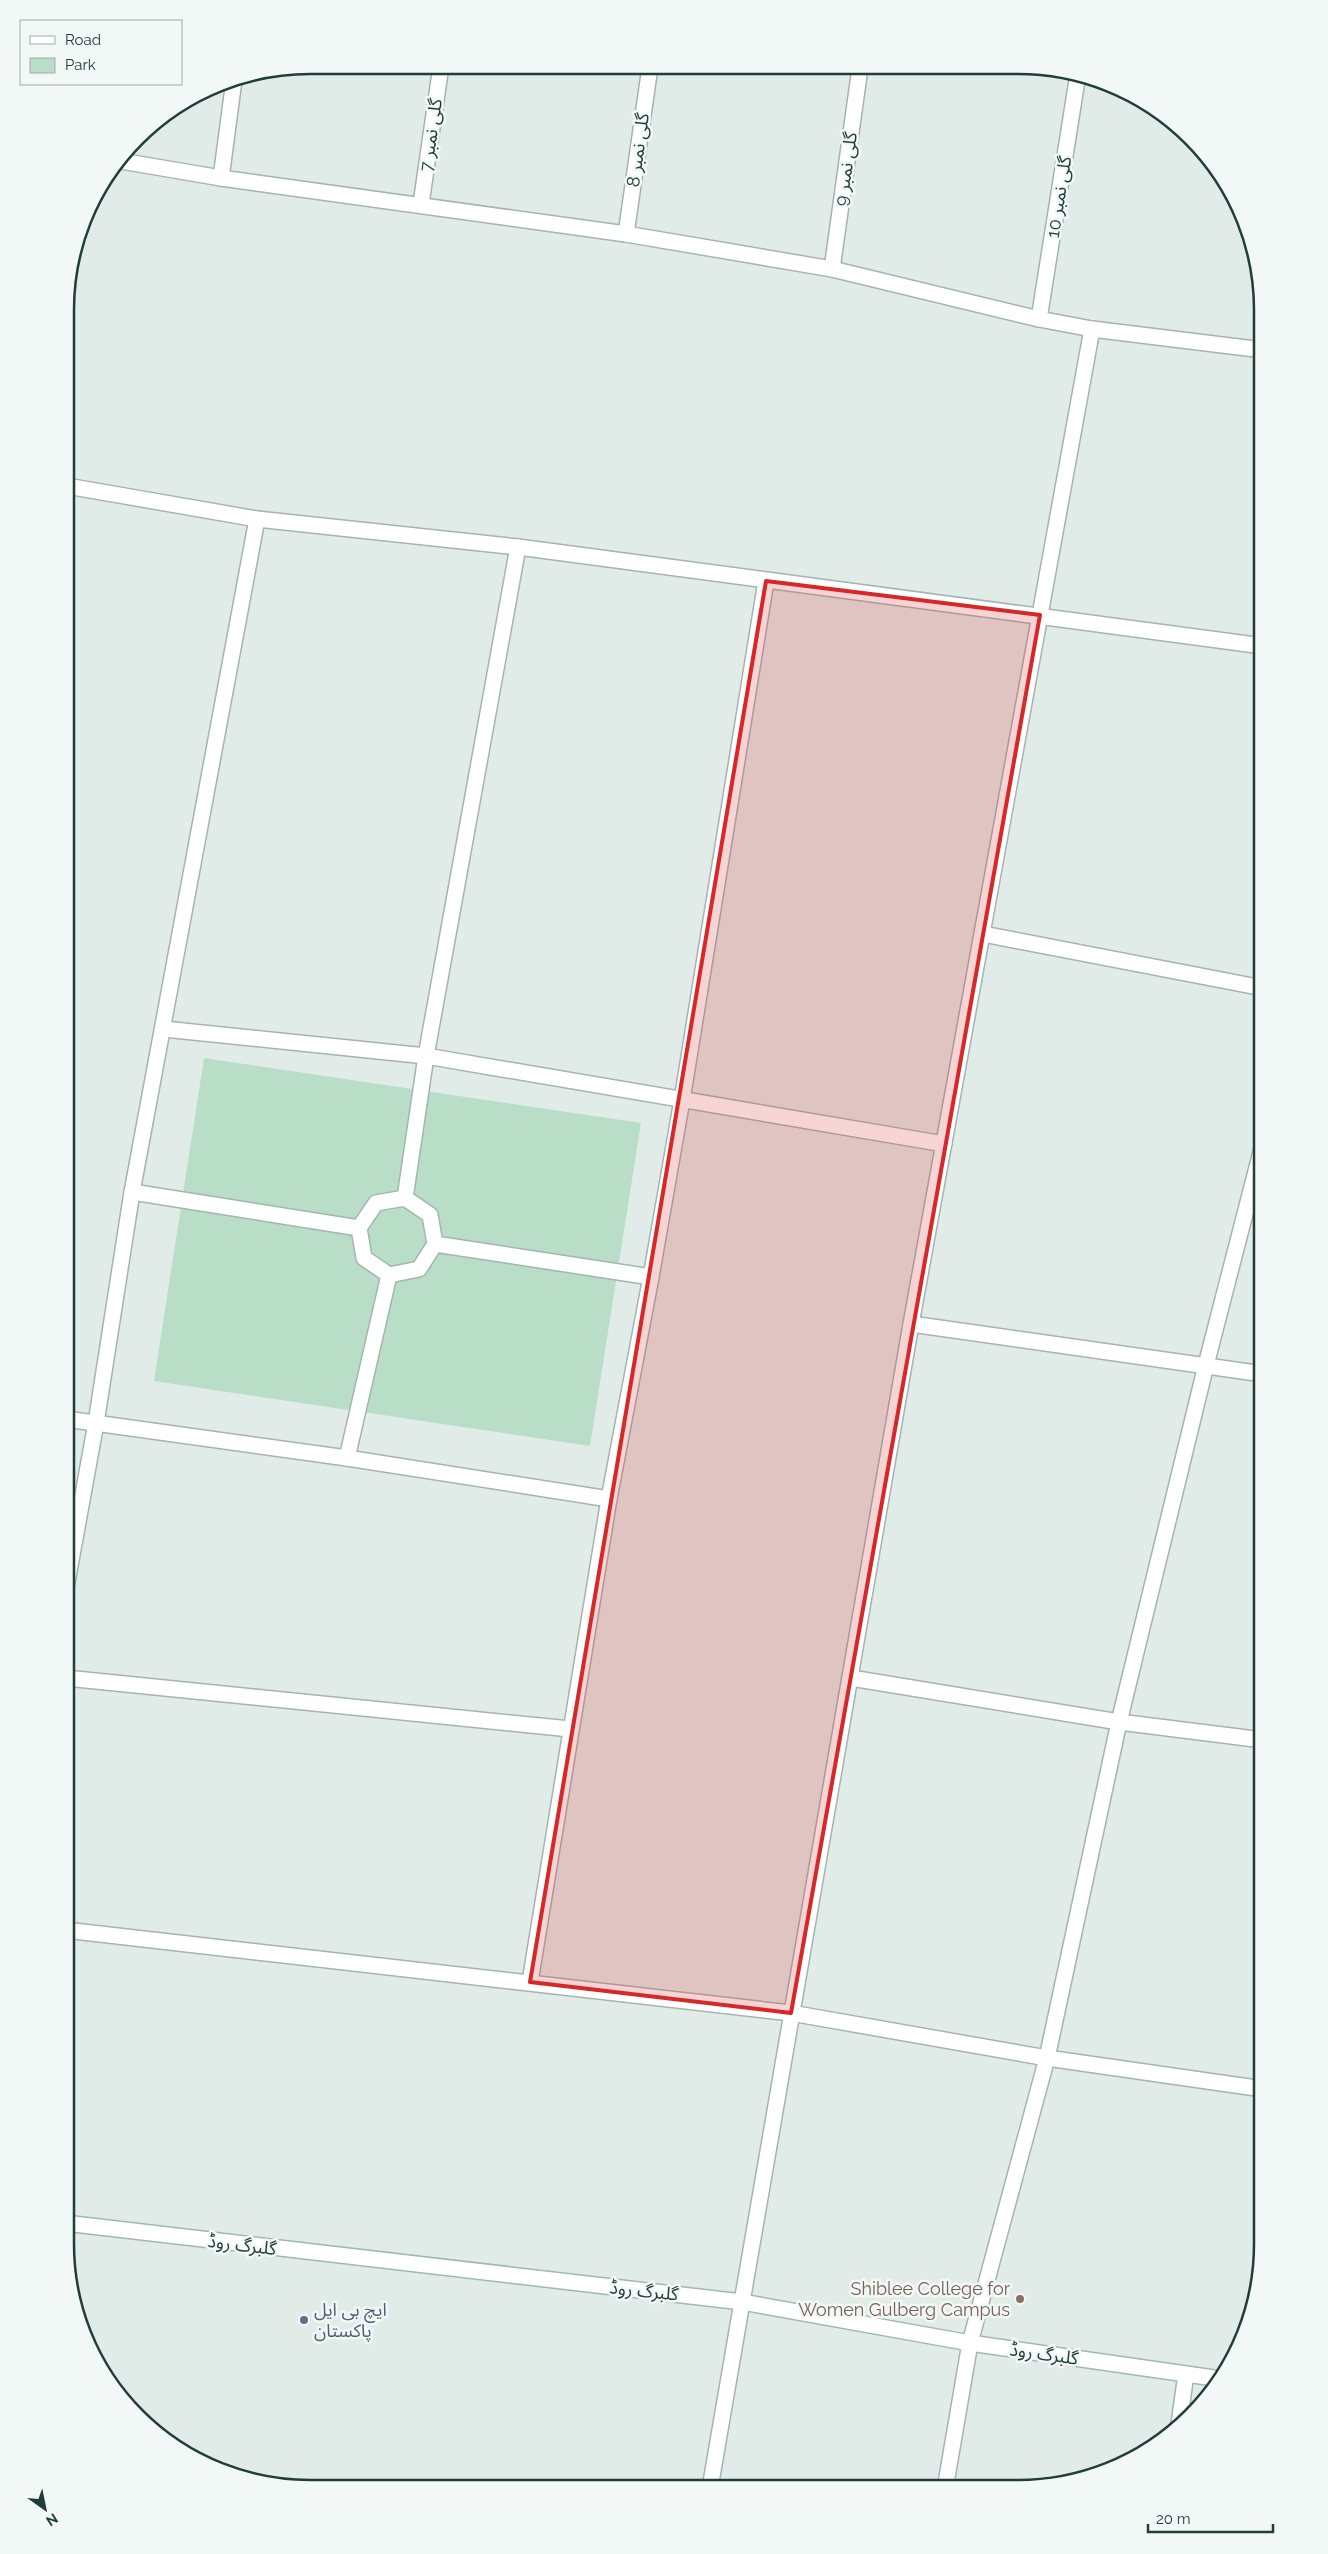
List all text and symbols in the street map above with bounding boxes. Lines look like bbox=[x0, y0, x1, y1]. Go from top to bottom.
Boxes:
legend bbox=[20, 20, 182, 85]
text: Road bbox=[65, 31, 101, 49]
text: Park bbox=[65, 56, 96, 74]
street label: گلی نمبر 7 bbox=[415, 97, 447, 173]
street label: گلی نمبر 8 bbox=[622, 111, 654, 188]
street label: گلی نمبر 9 bbox=[830, 130, 862, 207]
street label: گلی نمبر 10 bbox=[1042, 154, 1076, 239]
street label: گلبرگ روڈ bbox=[206, 2230, 278, 2260]
street label: گلبرگ روڈ bbox=[609, 2276, 680, 2306]
place label: Shiblee College for Women Gulberg Campus bbox=[798, 2278, 1011, 2320]
marker: Shiblee College for Women Gulberg Campus bbox=[1014, 2293, 1026, 2305]
place label: ایچ بی ایل پاکستان bbox=[314, 2299, 387, 2342]
marker: ایچ بی ایل پاکستان bbox=[298, 2314, 310, 2326]
street label: گلبرگ روڈ bbox=[1008, 2338, 1080, 2370]
north arrow bbox=[20, 2484, 70, 2534]
scale bar bbox=[1148, 2502, 1273, 2534]
text: N bbox=[43, 2510, 61, 2530]
text: 20 m bbox=[1156, 2510, 1191, 2528]

